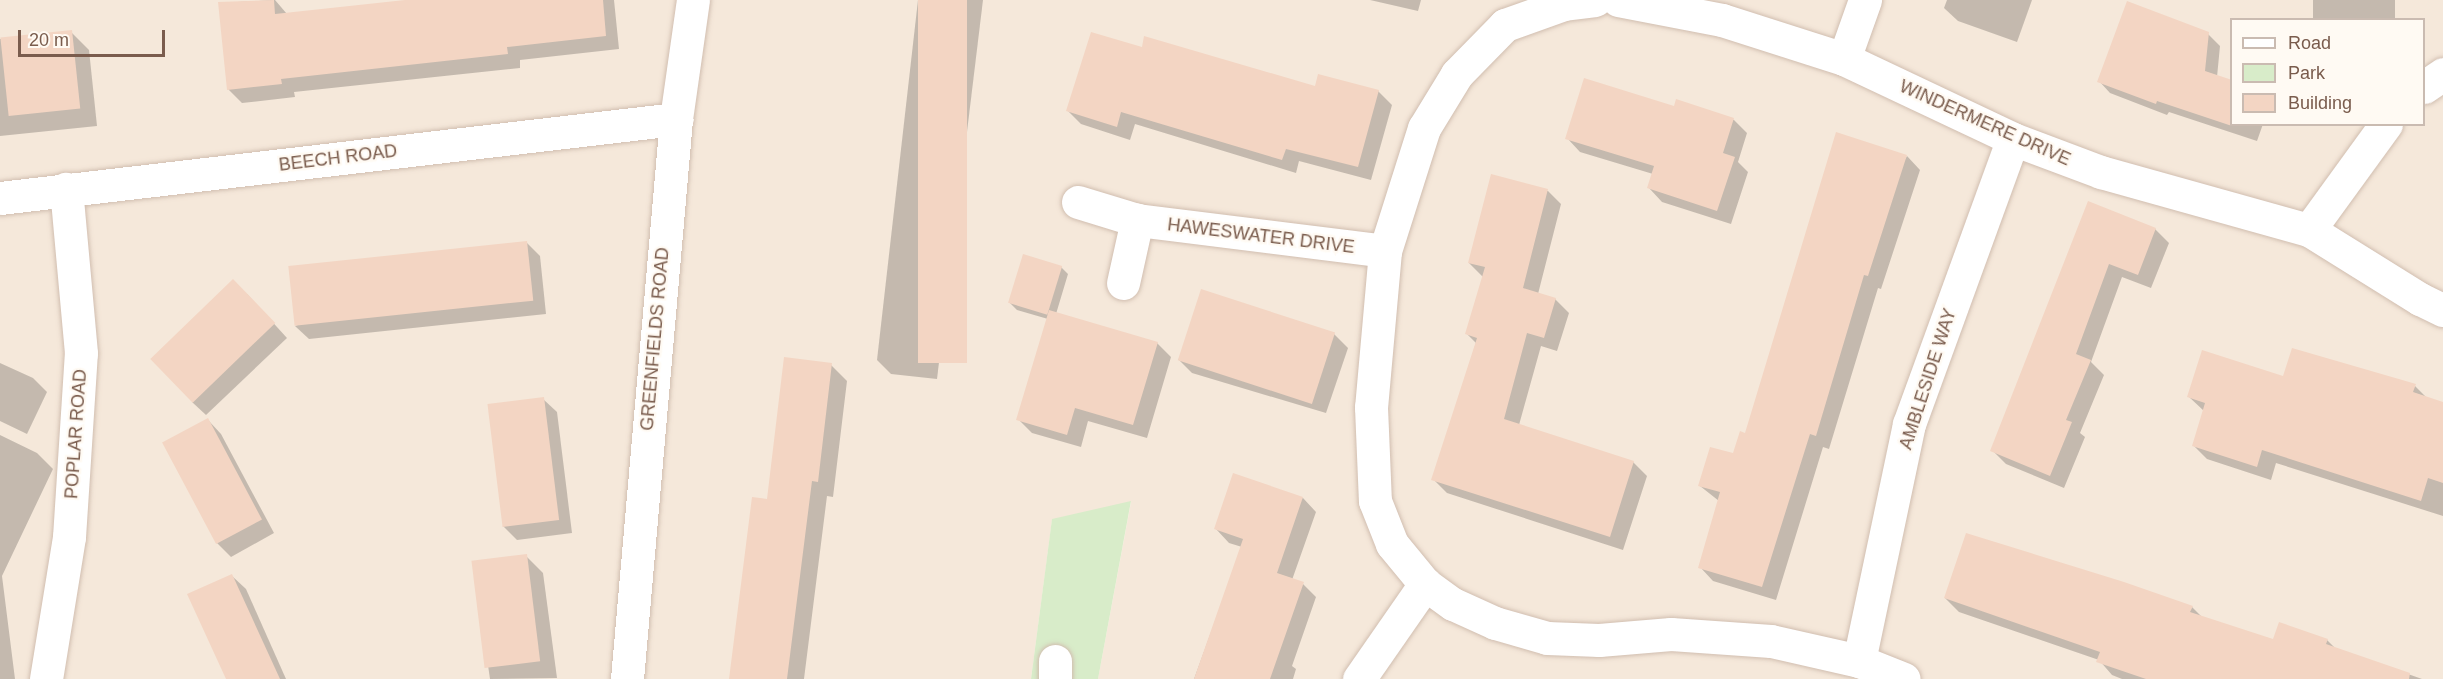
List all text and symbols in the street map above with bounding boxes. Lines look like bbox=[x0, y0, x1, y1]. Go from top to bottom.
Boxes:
scale bar bbox=[21, 18, 168, 56]
legend bbox=[2230, 18, 2425, 126]
text: 20 m bbox=[29, 30, 69, 50]
text: Road bbox=[2288, 33, 2331, 53]
text: Park bbox=[2288, 63, 2325, 83]
street label: WINDERMERE DRIVE bbox=[1896, 76, 2074, 170]
text: Building bbox=[2288, 93, 2352, 113]
street label: BEECH ROAD bbox=[278, 140, 398, 176]
street label: HAWESWATER DRIVE bbox=[1166, 214, 1356, 258]
street label: GREENFIELDS ROAD bbox=[636, 246, 674, 432]
street label: AMBLESIDE WAY bbox=[1895, 306, 1961, 452]
street label: POPLAR ROAD bbox=[61, 368, 91, 500]

